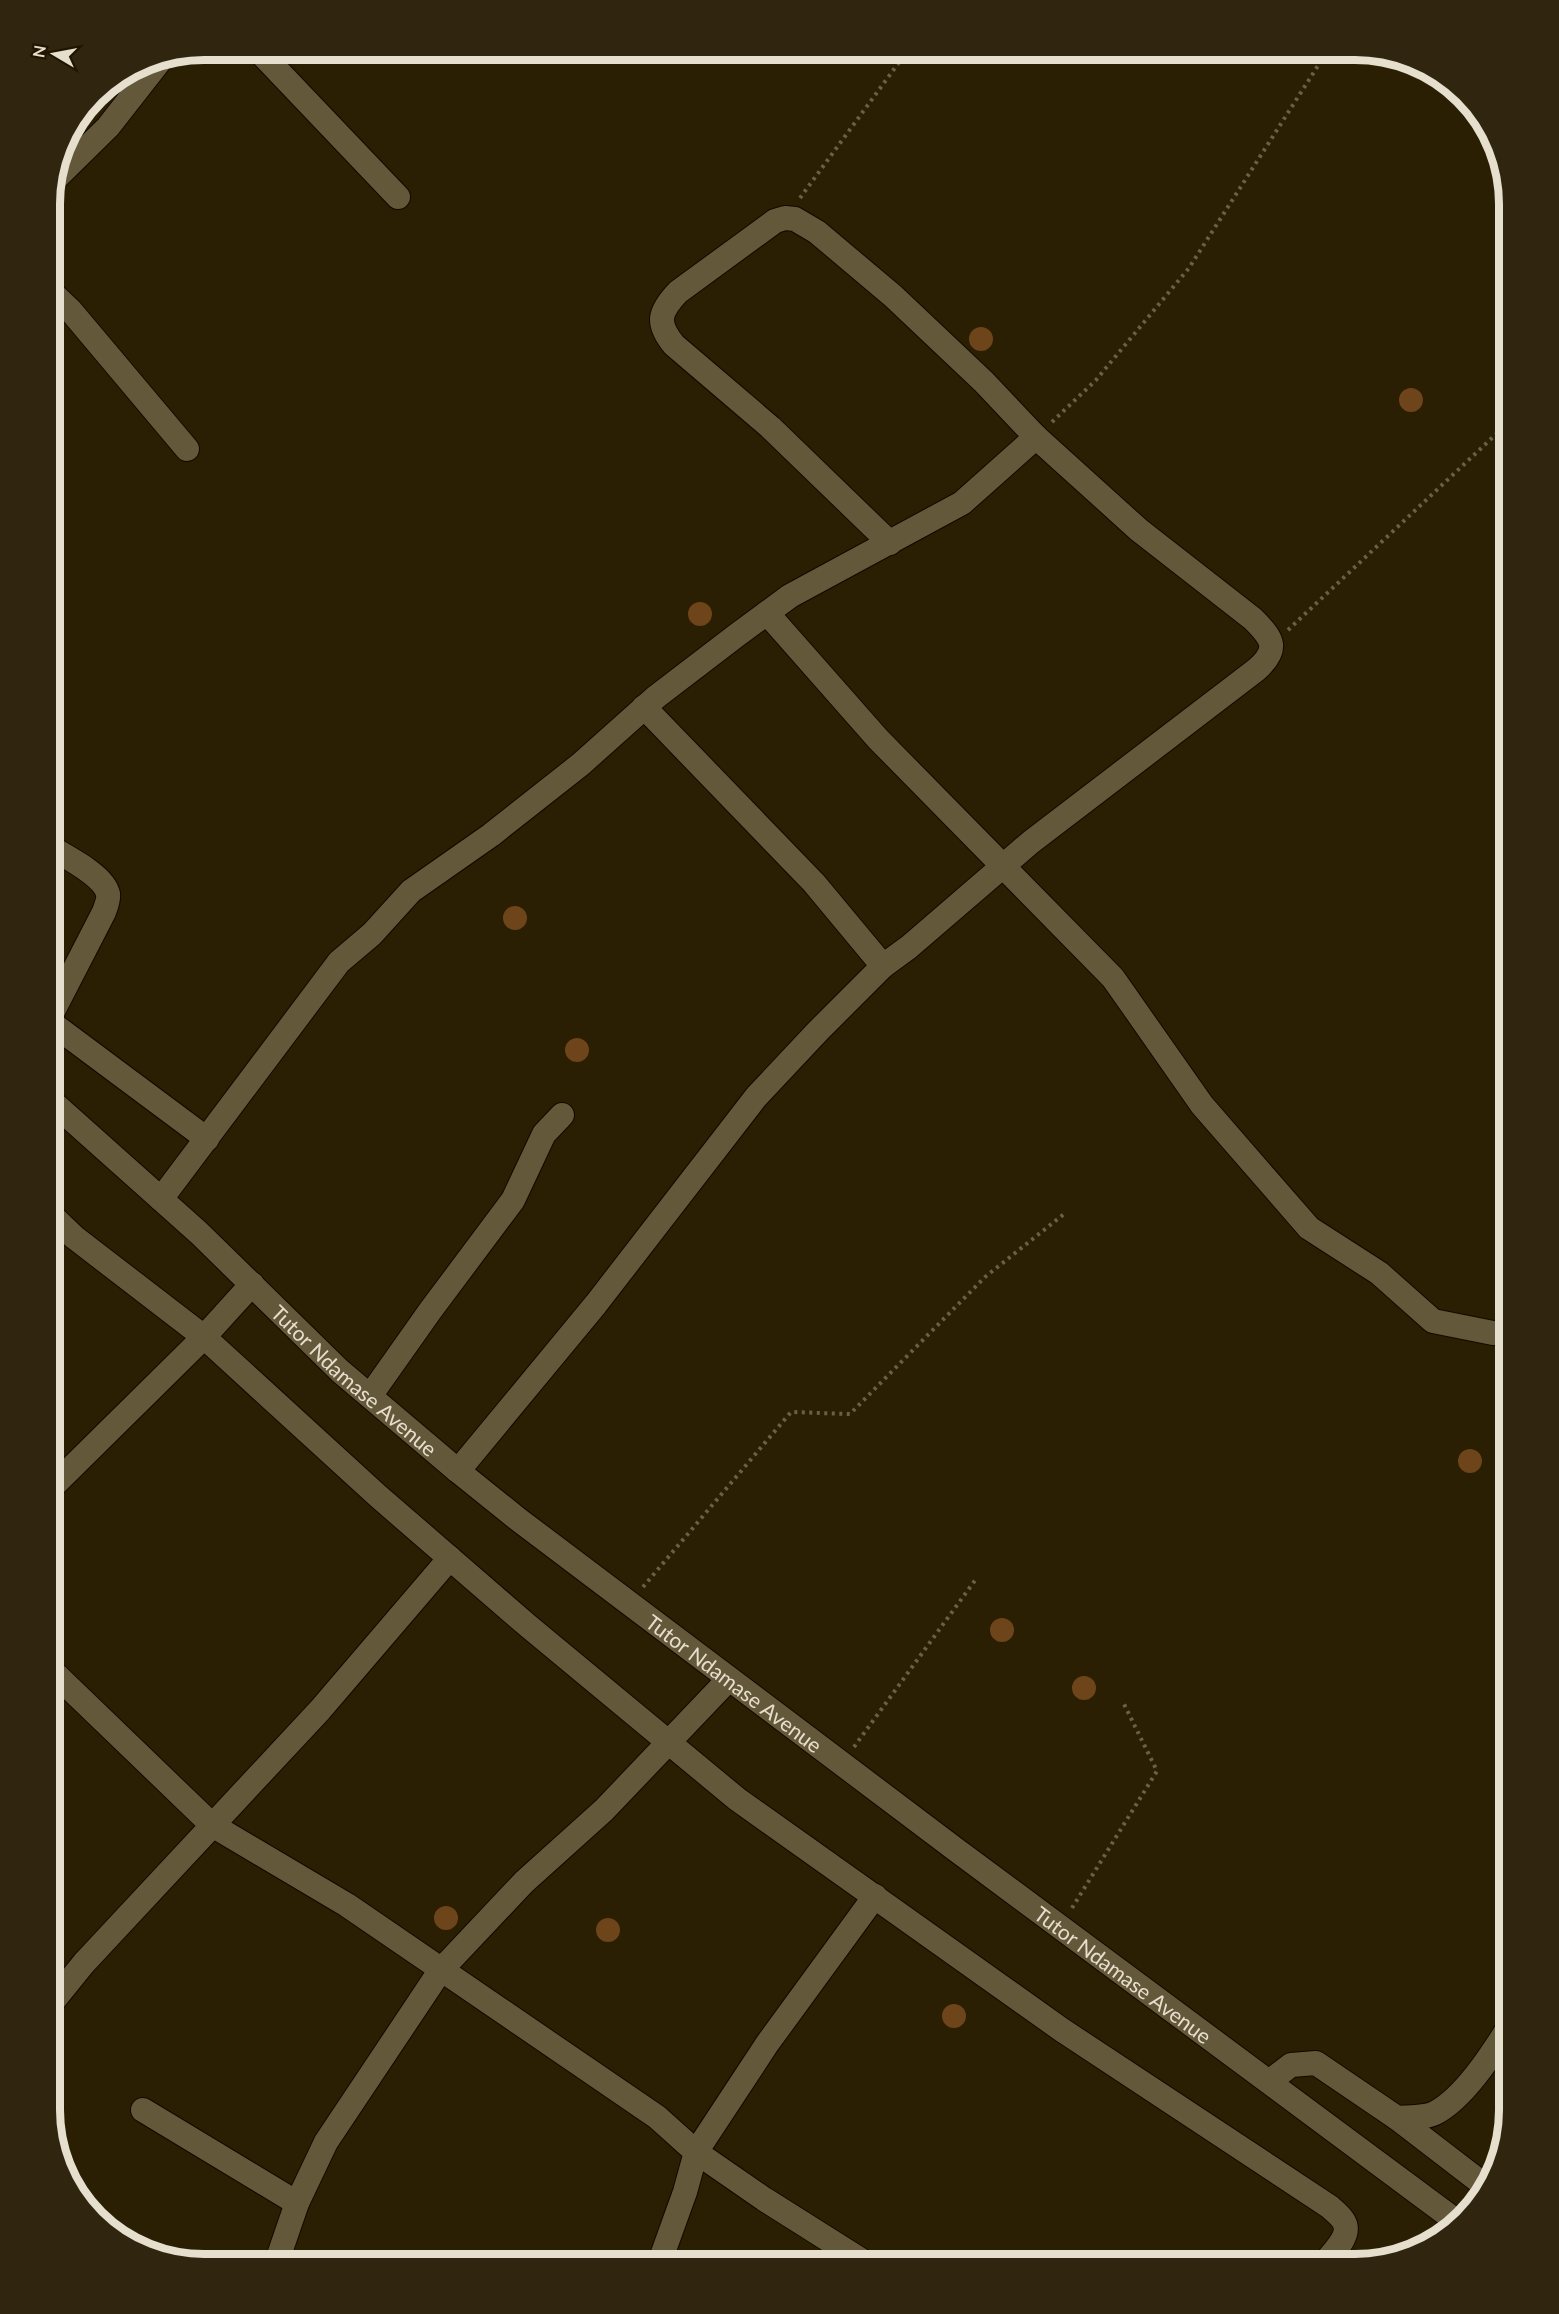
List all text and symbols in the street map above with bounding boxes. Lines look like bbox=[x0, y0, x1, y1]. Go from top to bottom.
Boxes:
north arrow bbox=[24, 24, 84, 84]
text: N bbox=[28, 44, 49, 59]
street label: Tutor Ndamase Avenue bbox=[267, 1299, 443, 1461]
street label: Tutor Ndamase Avenue bbox=[642, 1608, 828, 1757]
street label: Tutor Ndamase Avenue bbox=[1030, 1900, 1217, 2048]

